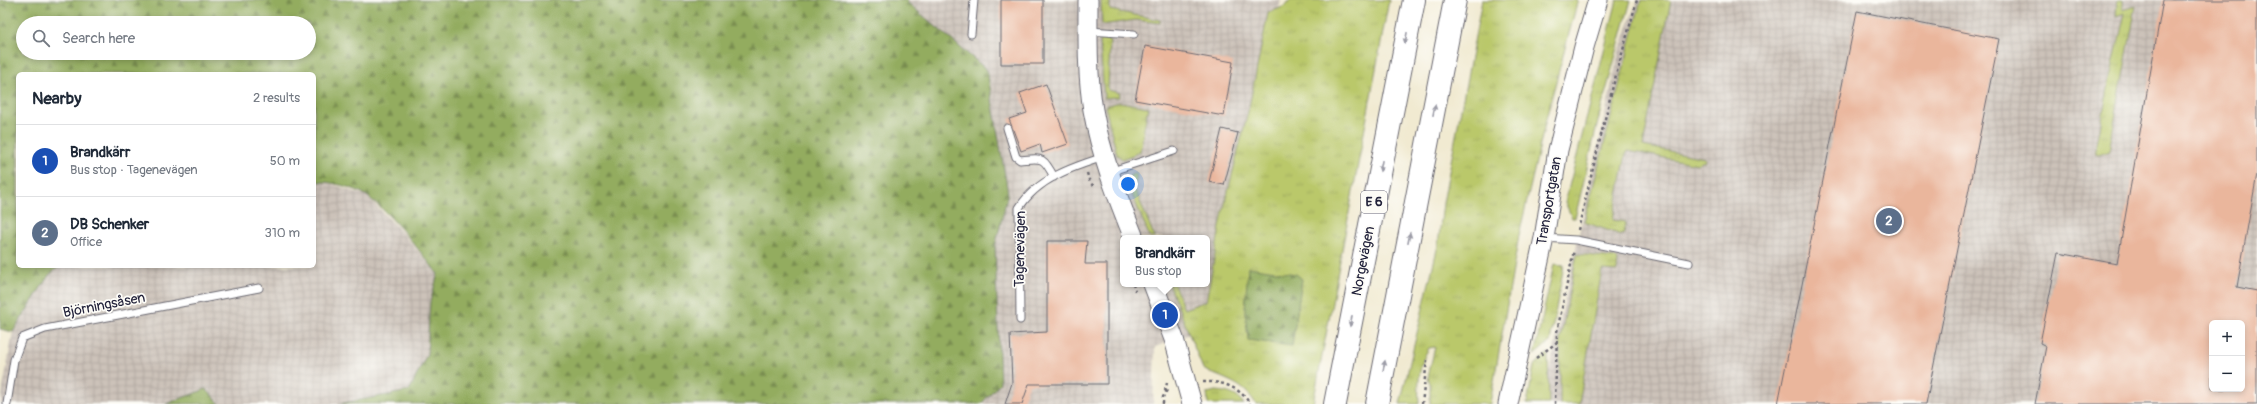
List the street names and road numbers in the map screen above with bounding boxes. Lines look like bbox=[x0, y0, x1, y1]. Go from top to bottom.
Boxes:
street label: Transportgatan bbox=[1533, 155, 1565, 247]
road number: E 6 bbox=[1361, 191, 1387, 213]
street label: Tagenevägen bbox=[1011, 211, 1029, 287]
street label: Norgevägen bbox=[1348, 225, 1378, 297]
street label: Björningsåsen bbox=[61, 289, 147, 321]

